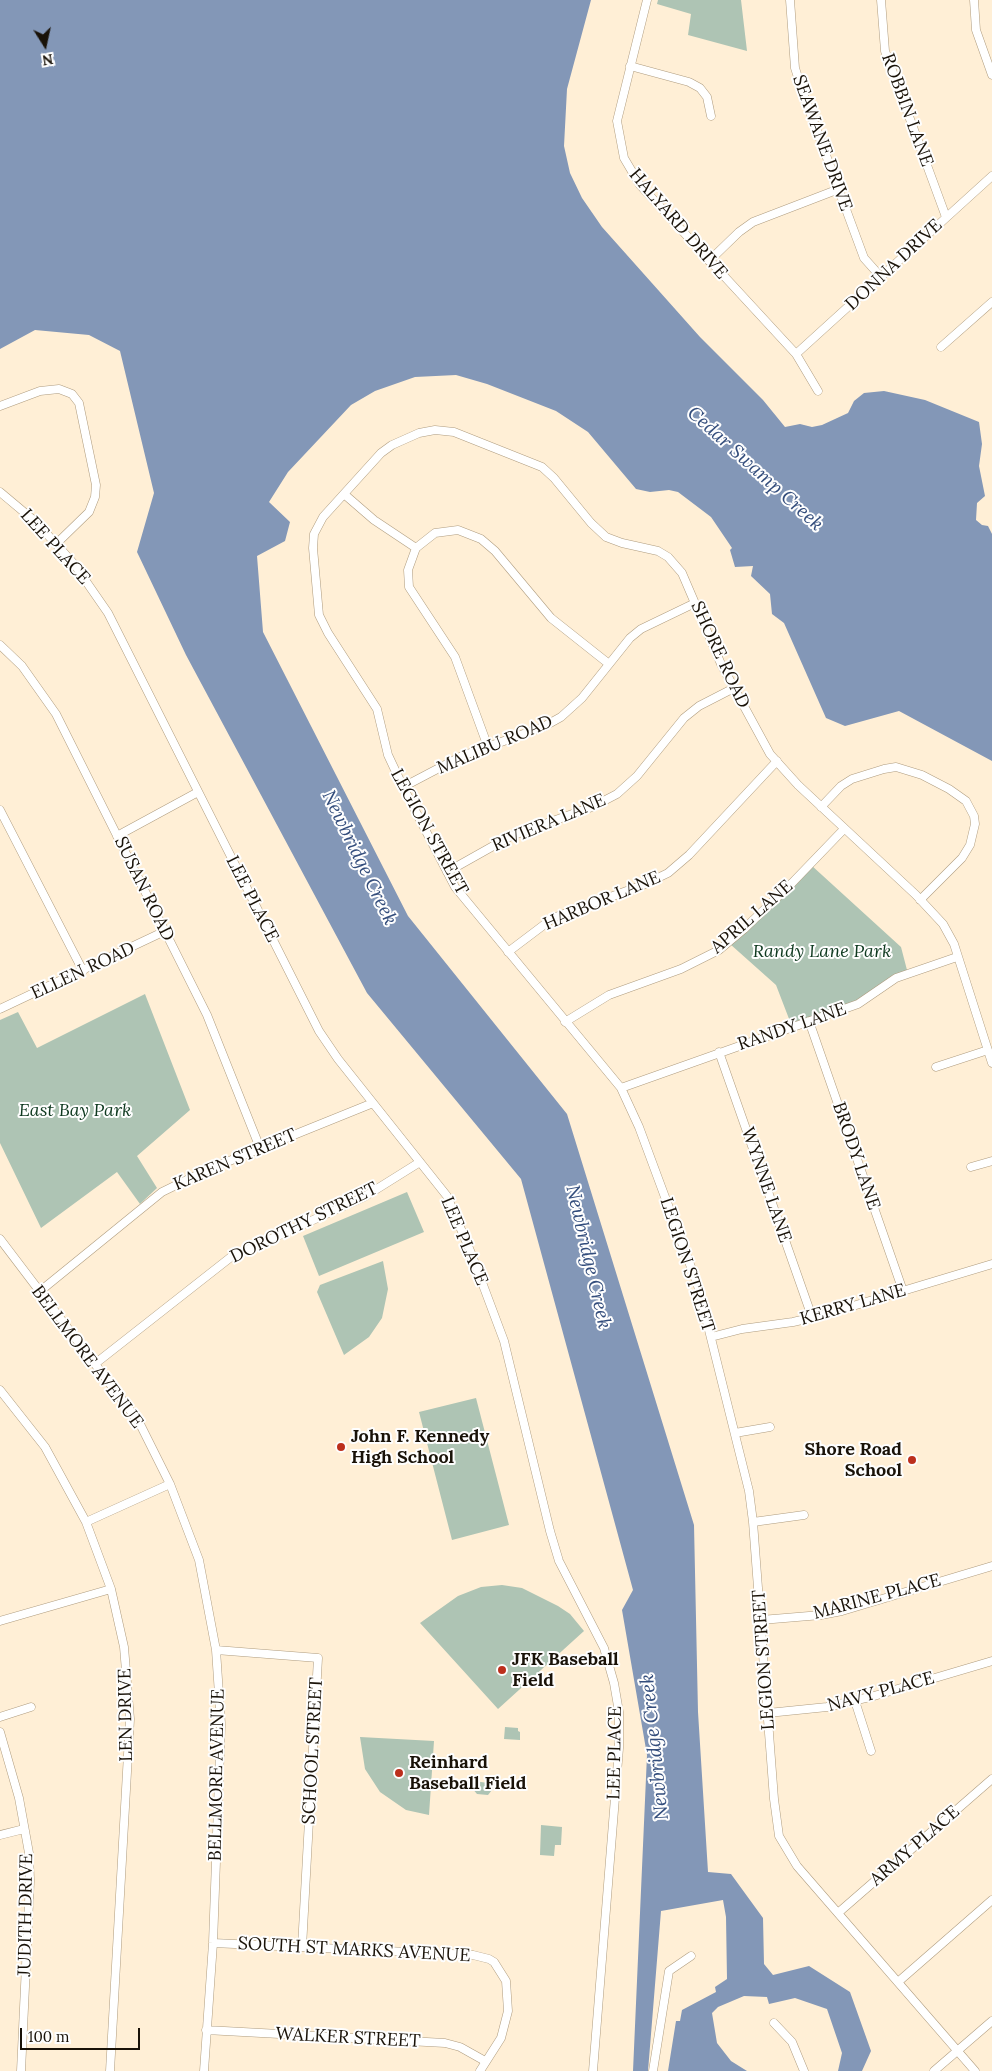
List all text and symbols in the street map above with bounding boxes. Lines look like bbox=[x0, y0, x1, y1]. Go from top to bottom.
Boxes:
north arrow bbox=[20, 20, 70, 70]
text: N bbox=[41, 50, 55, 70]
street label: ROBBIN LANE bbox=[877, 50, 937, 170]
street label: SEAWANE DRIVE bbox=[787, 72, 857, 214]
street label: HALYARD DRIVE bbox=[624, 164, 732, 284]
street label: DONNA DRIVE bbox=[841, 215, 947, 315]
water label: Cedar Swamp Creek bbox=[682, 402, 828, 536]
street label: LEE PLACE bbox=[16, 505, 94, 589]
street label: SHORE ROAD bbox=[686, 598, 754, 712]
street label: MALIBU ROAD bbox=[434, 711, 556, 779]
street label: LEGION STREET bbox=[385, 765, 473, 899]
water label: Newbridge Creek bbox=[317, 787, 401, 929]
street label: RIVIERA LANE bbox=[489, 789, 609, 857]
street label: SUSAN ROAD bbox=[109, 833, 179, 945]
street label: LEE PLACE bbox=[221, 852, 283, 946]
street label: HARBOR LANE bbox=[540, 867, 664, 935]
street label: APRIL LANE bbox=[707, 876, 797, 958]
street label: ELLEN ROAD bbox=[28, 938, 138, 1004]
park label: Randy Lane Park bbox=[753, 941, 891, 963]
street label: RANDY LANE bbox=[735, 998, 849, 1056]
street label: BRODY LANE bbox=[827, 1099, 885, 1213]
park label: East Bay Park bbox=[19, 1100, 131, 1122]
street label: KAREN STREET bbox=[170, 1124, 300, 1196]
street label: WYNNE LANE bbox=[736, 1124, 796, 1246]
street label: DOROTHY STREET bbox=[227, 1178, 381, 1268]
water label: Newbridge Creek bbox=[560, 1183, 616, 1331]
street label: LEE PLACE bbox=[436, 1194, 492, 1288]
street label: LEGION STREET bbox=[655, 1195, 719, 1335]
street label: KERRY LANE bbox=[798, 1280, 908, 1330]
street label: BELLMORE AVENUE bbox=[26, 1281, 148, 1433]
place label: John F. Kennedy High School bbox=[351, 1426, 489, 1468]
place label: Shore Road School bbox=[805, 1439, 902, 1482]
marker: John F. Kennedy High School bbox=[335, 1441, 347, 1453]
marker: Shore Road School bbox=[906, 1454, 918, 1466]
street label: MARINE PLACE bbox=[811, 1570, 943, 1624]
street label: LEGION STREET bbox=[748, 1589, 780, 1731]
place label: JFK Baseball Field bbox=[512, 1649, 619, 1692]
marker: JFK Baseball Field bbox=[496, 1664, 508, 1676]
street label: NAVY PLACE bbox=[825, 1667, 937, 1717]
street label: LEN DRIVE bbox=[114, 1668, 138, 1762]
water label: Newbridge Creek bbox=[636, 1673, 674, 1821]
street label: SCHOOL STREET bbox=[298, 1677, 328, 1825]
street label: BELLMORE AVENUE bbox=[205, 1688, 229, 1862]
street label: LEE PLACE bbox=[603, 1706, 627, 1800]
place label: Reinhard Baseball Field bbox=[409, 1752, 526, 1795]
marker: Reinhard Baseball Field bbox=[393, 1767, 405, 1779]
street label: ARMY PLACE bbox=[866, 1801, 964, 1891]
street label: JUDITH DRIVE bbox=[14, 1853, 38, 1977]
street label: SOUTH ST MARKS AVENUE bbox=[237, 1933, 471, 1967]
scale bar bbox=[22, 2018, 142, 2050]
street label: WALKER STREET bbox=[275, 2023, 421, 2053]
text: 100 m bbox=[28, 2027, 69, 2046]

